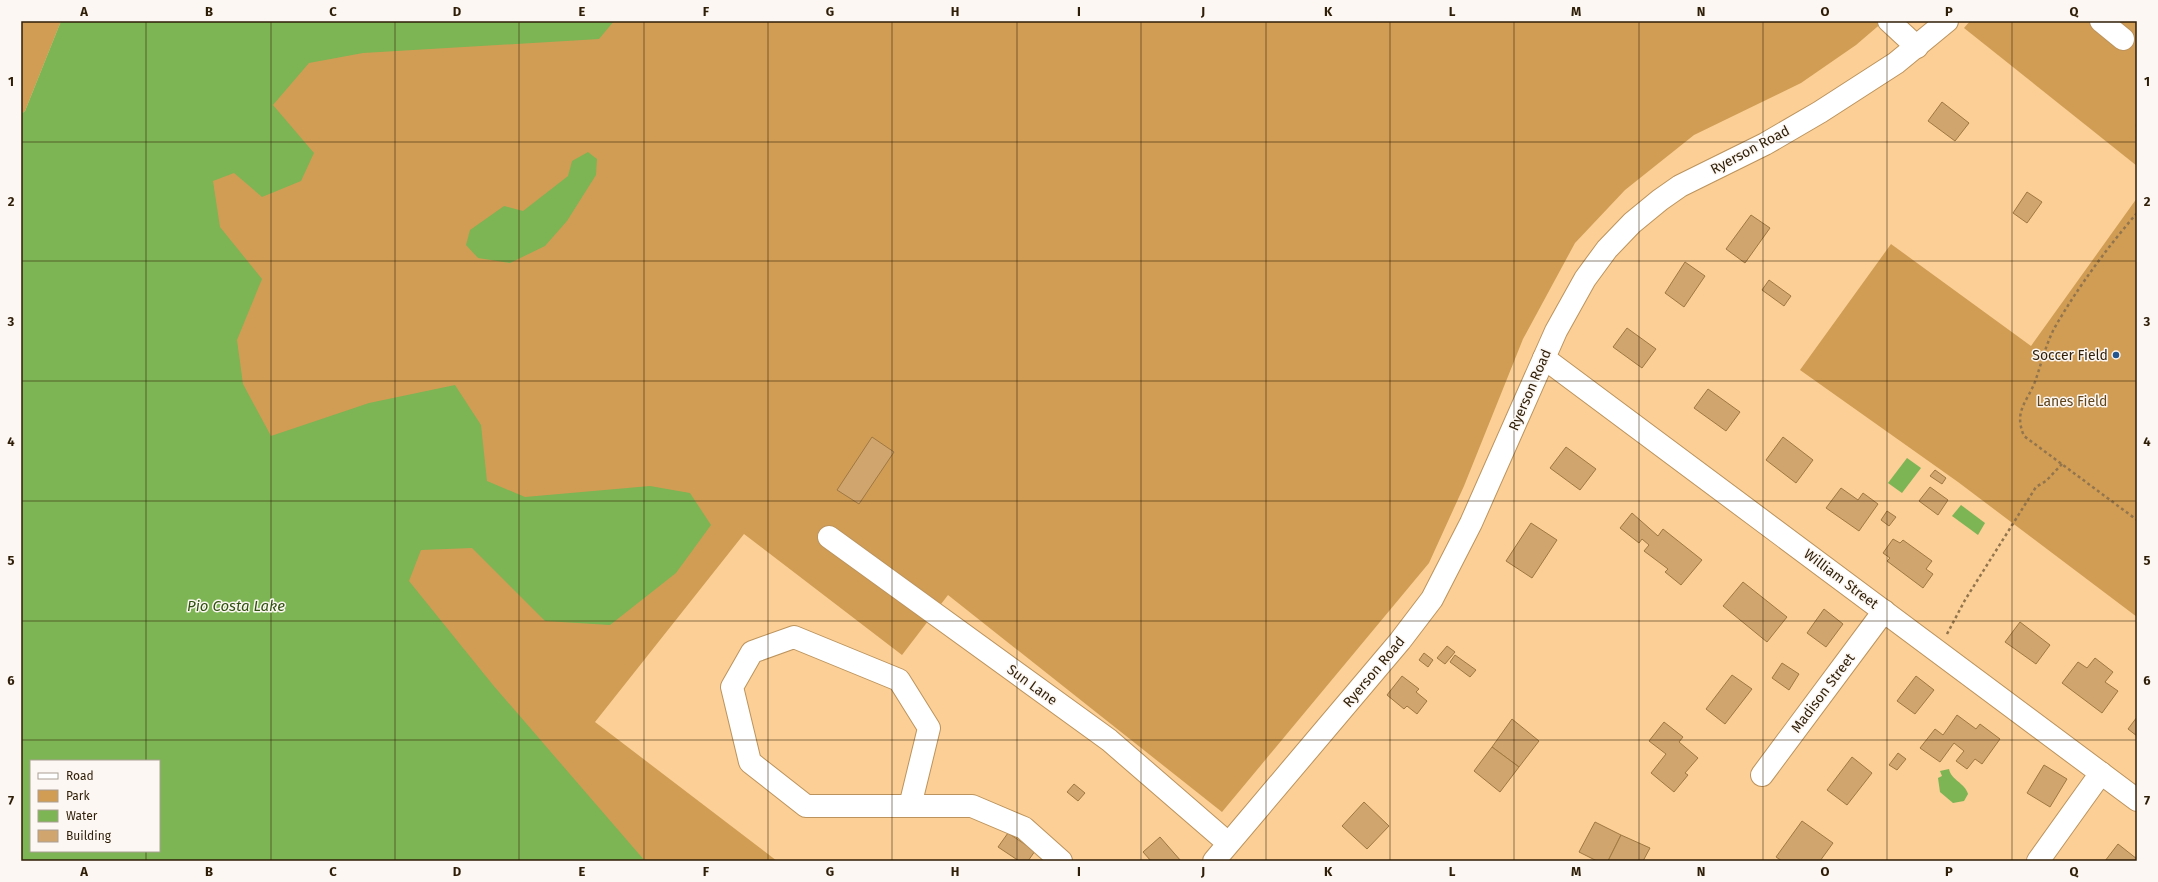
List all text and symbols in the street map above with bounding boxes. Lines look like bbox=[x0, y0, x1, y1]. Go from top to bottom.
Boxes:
text: A bbox=[79, 4, 88, 19]
text: B bbox=[205, 4, 213, 19]
text: C bbox=[329, 4, 337, 19]
text: D bbox=[453, 4, 462, 19]
text: E bbox=[579, 4, 586, 19]
text: F bbox=[703, 4, 710, 19]
text: G bbox=[826, 4, 834, 19]
text: H bbox=[951, 4, 959, 19]
text: I bbox=[1077, 4, 1081, 19]
text: J bbox=[1200, 4, 1205, 19]
text: K bbox=[1324, 4, 1333, 19]
text: L bbox=[1449, 4, 1456, 19]
text: M bbox=[1571, 4, 1581, 19]
text: N bbox=[1697, 4, 1705, 19]
text: O bbox=[1821, 4, 1830, 19]
text: P bbox=[1945, 4, 1953, 19]
text: Q bbox=[2070, 4, 2080, 19]
text: 1 bbox=[8, 74, 14, 89]
text: 1 bbox=[2144, 74, 2150, 89]
street label: Ryerson Road bbox=[1708, 122, 1792, 178]
text: 2 bbox=[8, 194, 15, 209]
text: 2 bbox=[2144, 194, 2151, 209]
text: 3 bbox=[7, 314, 15, 329]
text: 3 bbox=[2143, 314, 2151, 329]
street label: Ryerson Road bbox=[1505, 347, 1555, 433]
place label: Soccer Field bbox=[2032, 347, 2108, 364]
marker: Soccer Field bbox=[2111, 350, 2121, 360]
park label: Lanes Field bbox=[2037, 393, 2107, 410]
text: 4 bbox=[7, 434, 15, 449]
text: 4 bbox=[2143, 434, 2151, 449]
street label: William Street bbox=[1800, 545, 1882, 613]
text: 5 bbox=[8, 553, 15, 568]
text: 5 bbox=[2144, 553, 2151, 568]
water label: Pio Costa Lake bbox=[187, 597, 285, 615]
street label: Ryerson Road bbox=[1340, 633, 1408, 711]
street label: Madison Street bbox=[1787, 649, 1859, 736]
street label: Sun Lane bbox=[1004, 661, 1060, 709]
text: 6 bbox=[7, 673, 15, 688]
text: 6 bbox=[2143, 673, 2151, 688]
legend bbox=[30, 760, 160, 852]
text: Road bbox=[66, 769, 94, 783]
text: Park bbox=[66, 789, 90, 803]
text: 7 bbox=[8, 793, 14, 808]
text: 7 bbox=[2144, 793, 2150, 808]
text: Water bbox=[66, 809, 98, 823]
text: Building bbox=[66, 829, 112, 843]
text: A bbox=[79, 864, 88, 879]
text: B bbox=[205, 864, 213, 879]
text: C bbox=[329, 864, 337, 879]
text: D bbox=[453, 864, 462, 879]
text: E bbox=[579, 864, 586, 879]
text: F bbox=[703, 864, 710, 879]
text: G bbox=[826, 864, 834, 879]
text: H bbox=[951, 864, 959, 879]
text: I bbox=[1077, 864, 1081, 879]
text: J bbox=[1200, 864, 1205, 879]
text: K bbox=[1324, 864, 1333, 879]
text: L bbox=[1449, 864, 1456, 879]
text: M bbox=[1571, 864, 1581, 879]
text: N bbox=[1697, 864, 1705, 879]
text: O bbox=[1821, 864, 1830, 879]
text: P bbox=[1945, 864, 1953, 879]
text: Q bbox=[2070, 864, 2080, 879]

